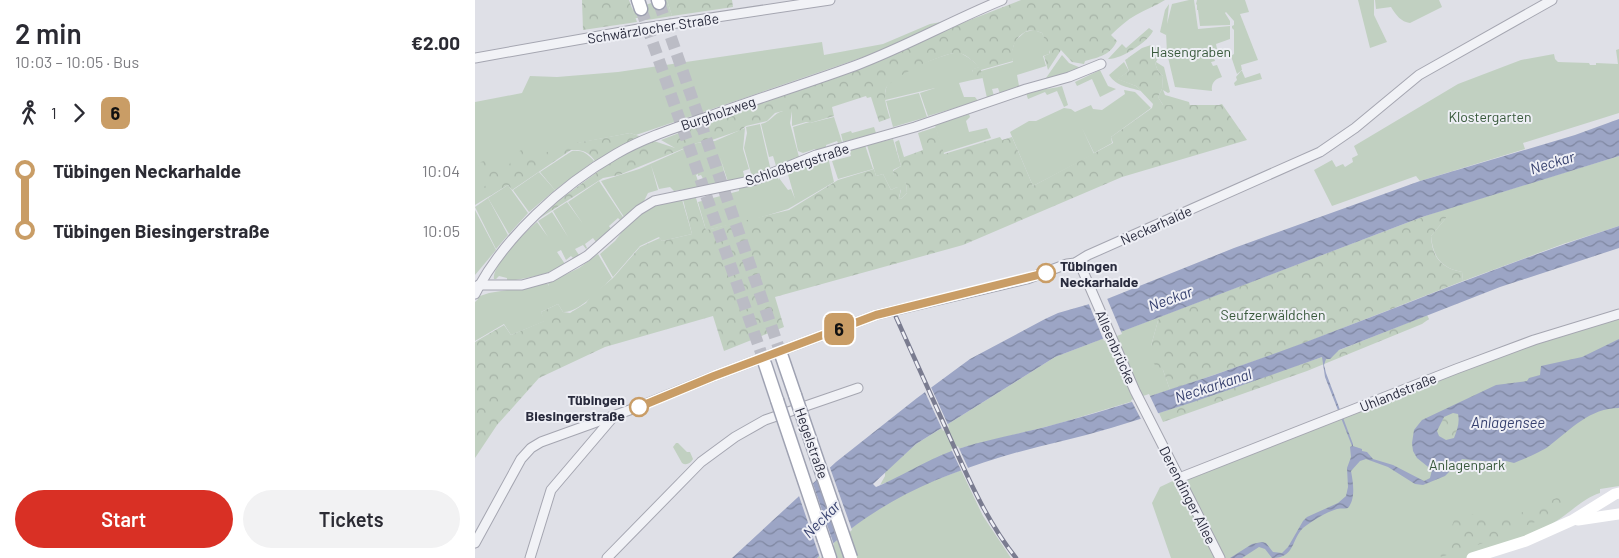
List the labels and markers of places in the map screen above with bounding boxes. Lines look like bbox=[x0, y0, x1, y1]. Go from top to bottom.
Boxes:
place label: Tübingen Neckarhalde bbox=[1060, 257, 1139, 290]
marker: Tübingen Neckarhalde bbox=[1036, 263, 1056, 283]
place label: Tübingen Biesingerstraße bbox=[526, 391, 625, 424]
marker: Tübingen Biesingerstraße bbox=[629, 397, 649, 417]

